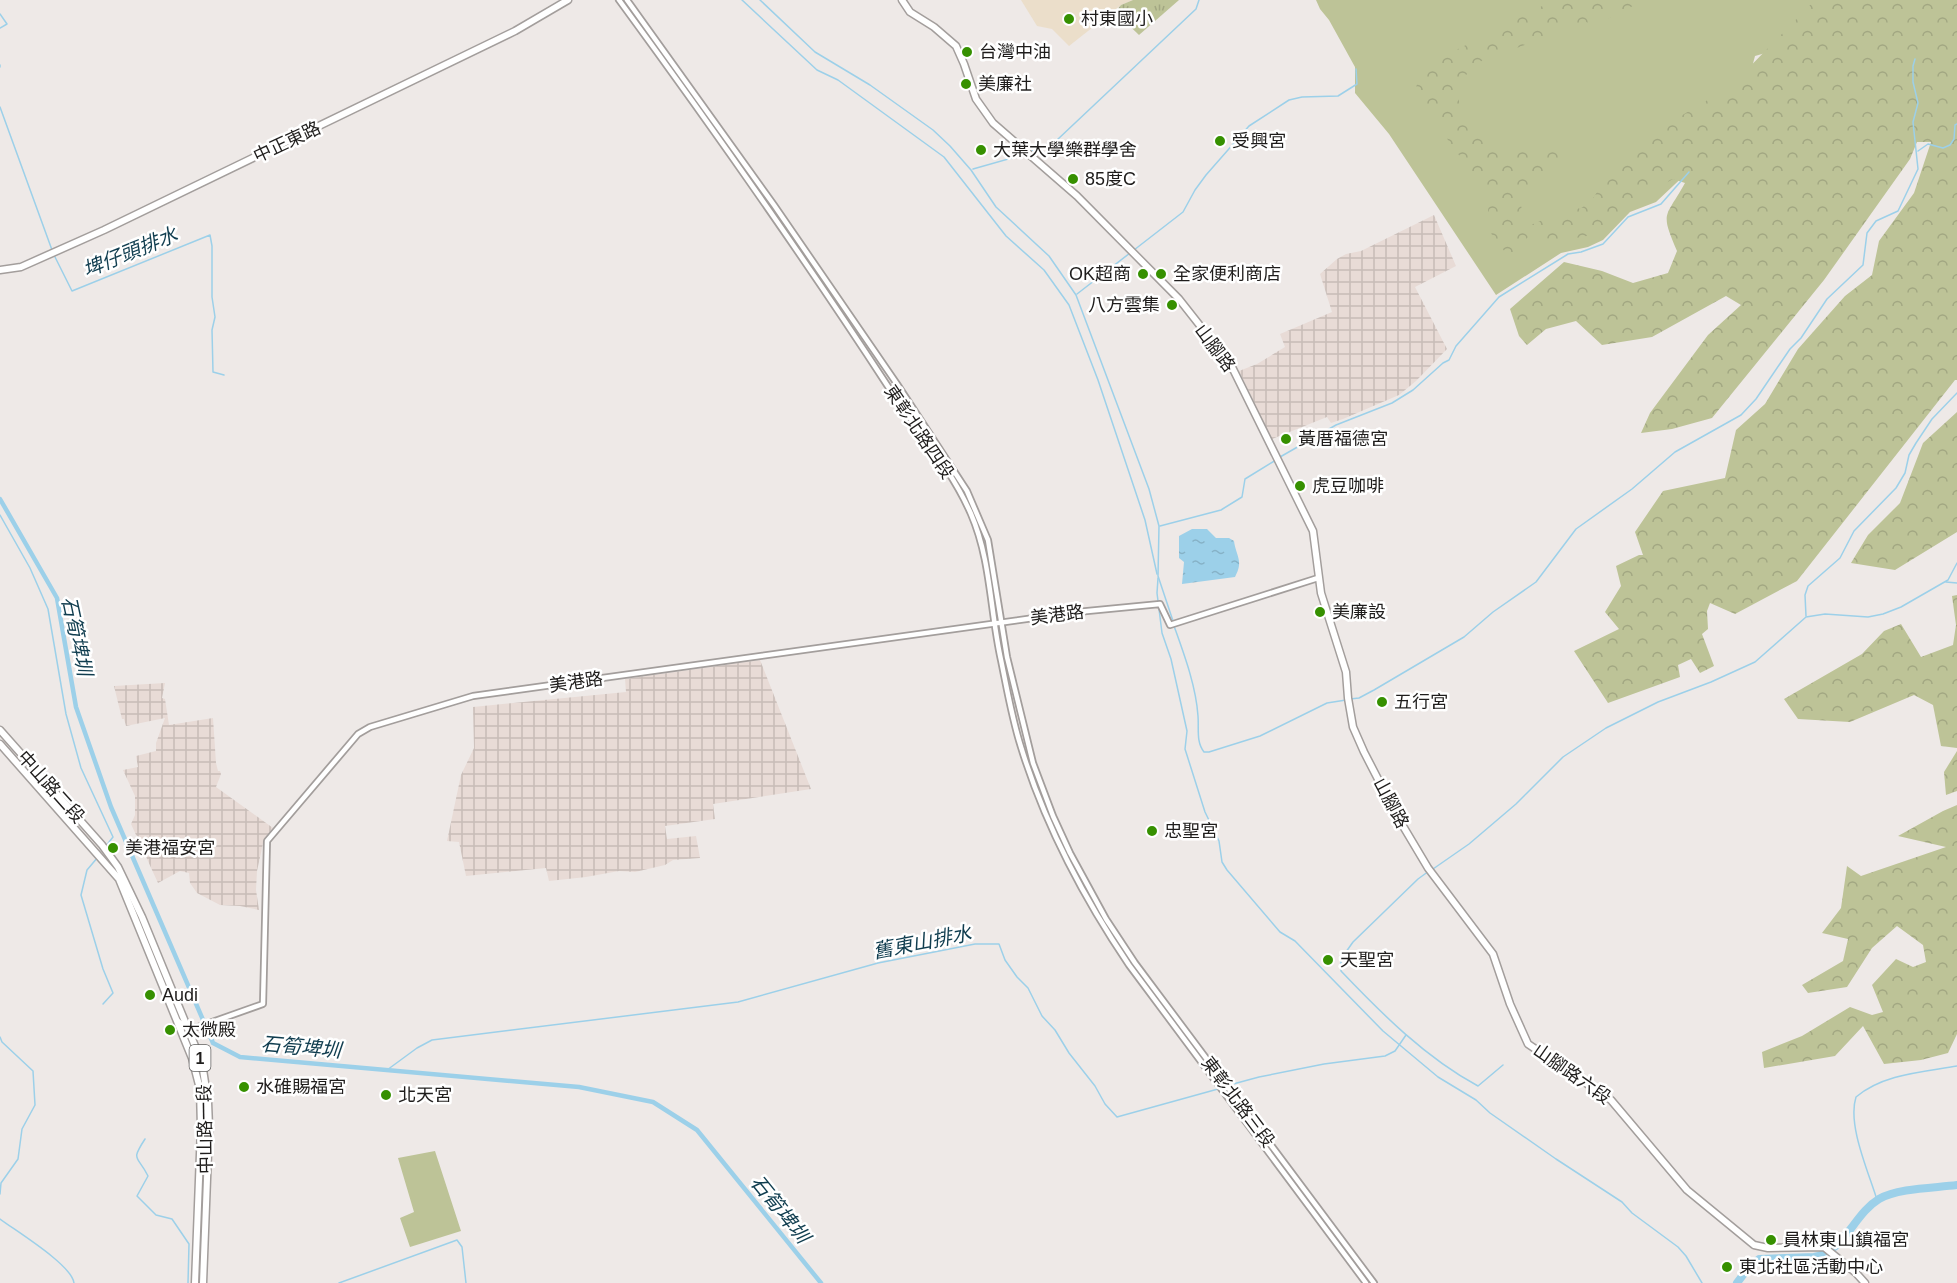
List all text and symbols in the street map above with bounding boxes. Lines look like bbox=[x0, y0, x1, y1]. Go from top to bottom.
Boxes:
place label: 村東國小 bbox=[1081, 9, 1153, 29]
marker: 村東國小 bbox=[1062, 12, 1076, 26]
place label: 台灣中油 bbox=[979, 42, 1051, 62]
marker: 台灣中油 bbox=[960, 45, 974, 59]
place label: 美廉社 bbox=[978, 74, 1032, 94]
marker: 美廉社 bbox=[959, 77, 973, 91]
street label: 中正東路 bbox=[250, 118, 324, 166]
place label: 受興宮 bbox=[1232, 131, 1286, 151]
marker: 受興宮 bbox=[1213, 134, 1227, 148]
place label: 大葉大學樂群學舍 bbox=[993, 140, 1137, 160]
marker: 大葉大學樂群學舍 bbox=[974, 143, 988, 157]
place label: 85度C bbox=[1085, 169, 1136, 189]
marker: 85度C bbox=[1066, 172, 1080, 186]
water label: 埤仔頭排水 bbox=[80, 223, 181, 281]
place label: OK超商 bbox=[1069, 264, 1131, 284]
place label: 全家便利商店 bbox=[1173, 264, 1281, 284]
marker: OK超商 bbox=[1136, 267, 1150, 281]
marker: 全家便利商店 bbox=[1154, 267, 1168, 281]
place label: 八方雲集 bbox=[1088, 295, 1160, 315]
marker: 八方雲集 bbox=[1165, 298, 1179, 312]
street label: 山腳路 bbox=[1191, 320, 1239, 376]
street label: 東彰北路四段 bbox=[881, 382, 957, 482]
place label: 黃厝福德宮 bbox=[1298, 429, 1388, 449]
marker: 黃厝福德宮 bbox=[1279, 432, 1293, 446]
place label: 虎豆咖啡 bbox=[1312, 476, 1384, 496]
marker: 虎豆咖啡 bbox=[1293, 479, 1307, 493]
water label: 石筍埤圳 bbox=[58, 595, 97, 680]
street label: 美港路 bbox=[1029, 602, 1085, 628]
place label: 美廉設 bbox=[1332, 602, 1386, 622]
marker: 美廉設 bbox=[1313, 605, 1327, 619]
street label: 美港路 bbox=[548, 668, 604, 696]
place label: 五行宮 bbox=[1394, 692, 1448, 712]
marker: 五行宮 bbox=[1375, 695, 1389, 709]
street label: 中山路二段 bbox=[13, 747, 89, 827]
street label: 山腳路 bbox=[1369, 774, 1413, 832]
place label: 忠聖宮 bbox=[1164, 821, 1218, 841]
marker: 忠聖宮 bbox=[1145, 824, 1159, 838]
place label: 美港福安宮 bbox=[125, 838, 215, 858]
marker: 美港福安宮 bbox=[106, 841, 120, 855]
water label: 舊東山排水 bbox=[871, 921, 974, 962]
place label: 天聖宮 bbox=[1340, 950, 1394, 970]
marker: 天聖宮 bbox=[1321, 953, 1335, 967]
place label: Audi bbox=[162, 985, 198, 1005]
marker: Audi bbox=[143, 988, 157, 1002]
place label: 太微殿 bbox=[182, 1020, 236, 1040]
marker: 太微殿 bbox=[163, 1023, 177, 1037]
water label: 石筍埤圳 bbox=[260, 1033, 345, 1062]
street label: 山腳路六段 bbox=[1529, 1040, 1615, 1108]
road number: 1 bbox=[190, 1045, 210, 1071]
street label: 東彰北路三段 bbox=[1198, 1053, 1278, 1151]
place label: 水碓賜福宮 bbox=[256, 1077, 346, 1097]
marker: 水碓賜福宮 bbox=[237, 1080, 251, 1094]
street label: 中山路一段 bbox=[194, 1084, 216, 1174]
place label: 北天宮 bbox=[398, 1085, 452, 1105]
marker: 北天宮 bbox=[379, 1088, 393, 1102]
water label: 石筍埤圳 bbox=[746, 1171, 816, 1249]
place label: 員林東山鎮福宮 bbox=[1783, 1230, 1909, 1250]
marker: 員林東山鎮福宮 bbox=[1764, 1233, 1778, 1247]
place label: 東北社區活動中心 bbox=[1739, 1257, 1883, 1277]
marker: 東北社區活動中心 bbox=[1720, 1260, 1734, 1274]

